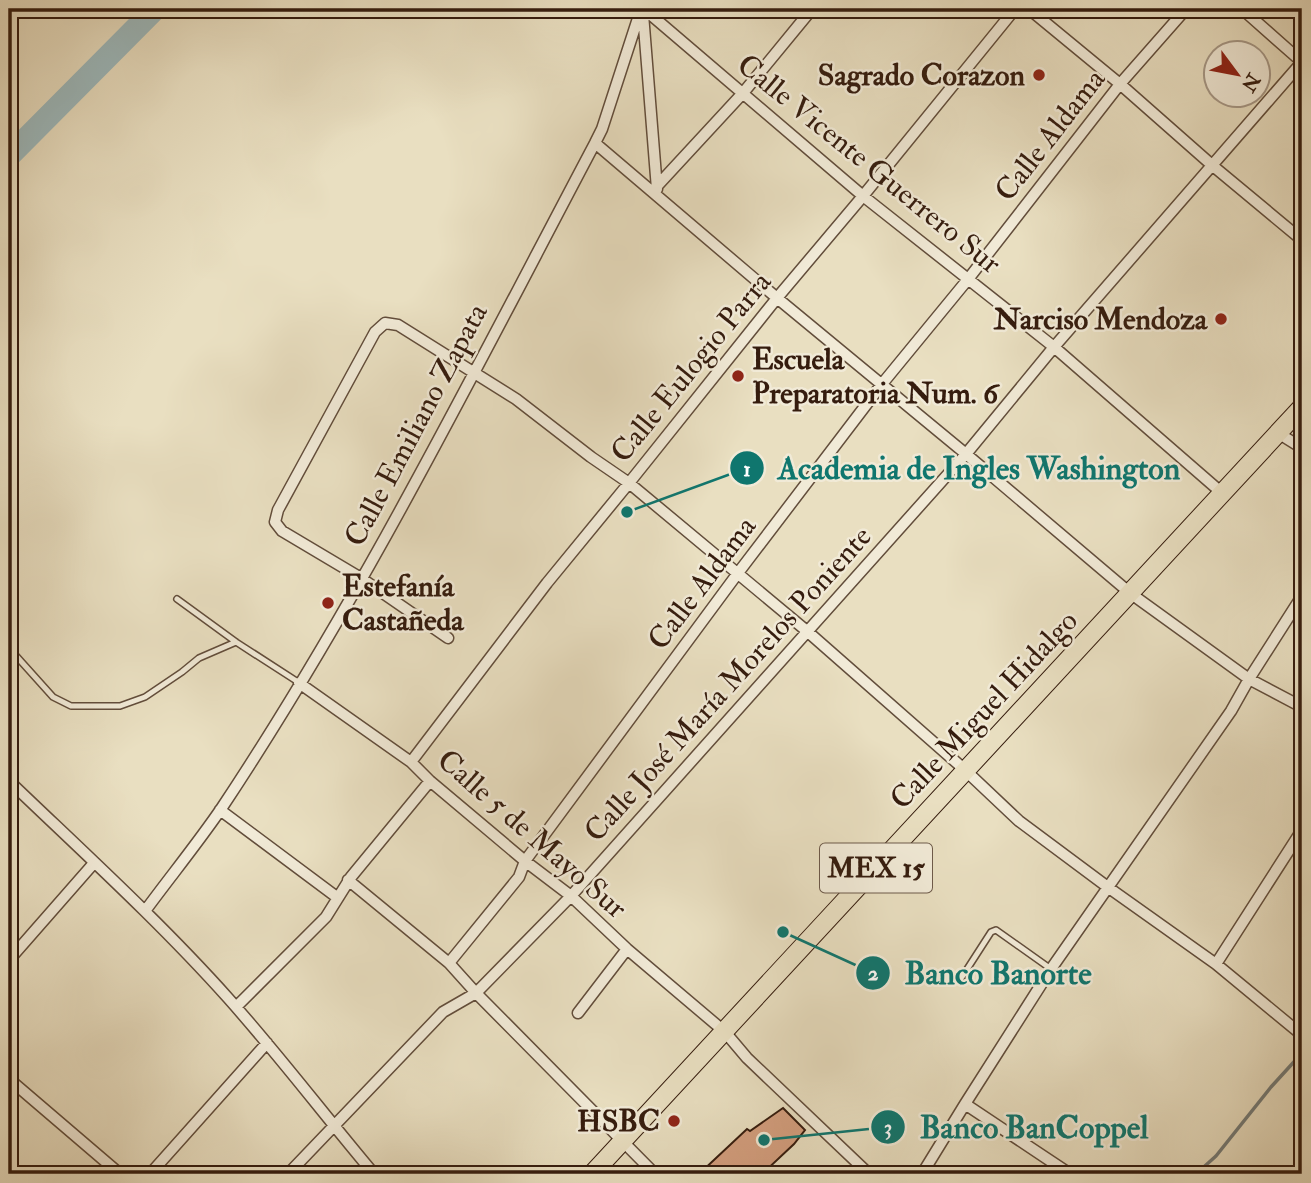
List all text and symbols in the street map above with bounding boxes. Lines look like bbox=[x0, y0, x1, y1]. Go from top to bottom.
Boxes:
north arrow bbox=[1202, 38, 1272, 108]
street label: Calle Vicente Guerrero Sur bbox=[730, 46, 1008, 282]
place label: Sagrado Corazon bbox=[818, 57, 1026, 94]
street label: Calle Aldama bbox=[987, 61, 1114, 208]
marker: Sagrado Corazon bbox=[1031, 67, 1047, 83]
text: N bbox=[1235, 68, 1266, 97]
street label: Calle Eulogio Parra bbox=[603, 264, 780, 470]
street label: Calle Emiliano Zapata bbox=[336, 297, 496, 553]
place label: Narciso Mendoza bbox=[993, 301, 1209, 338]
marker: Narciso Mendoza bbox=[1213, 311, 1229, 327]
place label: Escuela Preparatoria Num. 6 bbox=[752, 341, 1000, 412]
marker: Escuela Preparatoria Num. 6 bbox=[730, 368, 746, 384]
callout: Academia de Ingles Washington bbox=[729, 442, 1194, 495]
text: Academia de Ingles Washington bbox=[776, 449, 1181, 489]
text: 1 bbox=[743, 456, 751, 483]
street label: Calle Aldama bbox=[640, 508, 765, 657]
street label: Calle José María Morelos Poniente bbox=[576, 518, 880, 850]
place label: Estefanía Castañeda bbox=[342, 568, 465, 639]
marker: Estefanía Castañeda bbox=[320, 595, 336, 611]
street label: Calle Miguel Hidalgo bbox=[882, 603, 1086, 817]
street label: Calle 5 de Mayo Sur bbox=[430, 742, 634, 926]
road number: MEX 15 bbox=[820, 844, 932, 892]
callout: Banco Banorte bbox=[856, 946, 1106, 999]
text: Banco Banorte bbox=[904, 954, 1092, 994]
text: 2 bbox=[868, 960, 879, 987]
callout: Banco BanCoppel bbox=[870, 1100, 1162, 1153]
place label: HSBC bbox=[577, 1103, 660, 1140]
text: Banco BanCoppel bbox=[920, 1108, 1149, 1148]
marker: HSBC bbox=[666, 1113, 682, 1129]
text: 3 bbox=[884, 1114, 892, 1141]

